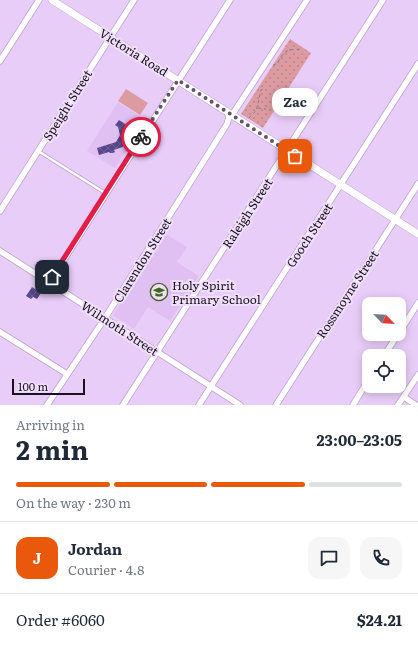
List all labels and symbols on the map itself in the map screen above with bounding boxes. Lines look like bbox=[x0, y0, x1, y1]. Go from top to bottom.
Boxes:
street label: Victoria Road bbox=[96, 24, 172, 81]
street label: Speight Street bbox=[38, 66, 96, 144]
callout: Zac bbox=[272, 88, 318, 116]
courier bbox=[121, 117, 161, 157]
pin bbox=[278, 139, 312, 173]
street label: Raleigh Street bbox=[218, 174, 277, 252]
street label: Gooch Street bbox=[281, 199, 337, 271]
street label: Clarendon Street bbox=[109, 214, 175, 306]
street label: Rossmoyne Street bbox=[312, 246, 382, 342]
pin bbox=[35, 260, 69, 294]
place label: Holy Spirit Primary School bbox=[172, 276, 261, 308]
school or university icon: Holy Spirit Primary School bbox=[149, 282, 169, 302]
street label: Wilmoth Street bbox=[78, 296, 162, 360]
north arrow bbox=[362, 297, 406, 341]
scale bar bbox=[12, 377, 85, 396]

